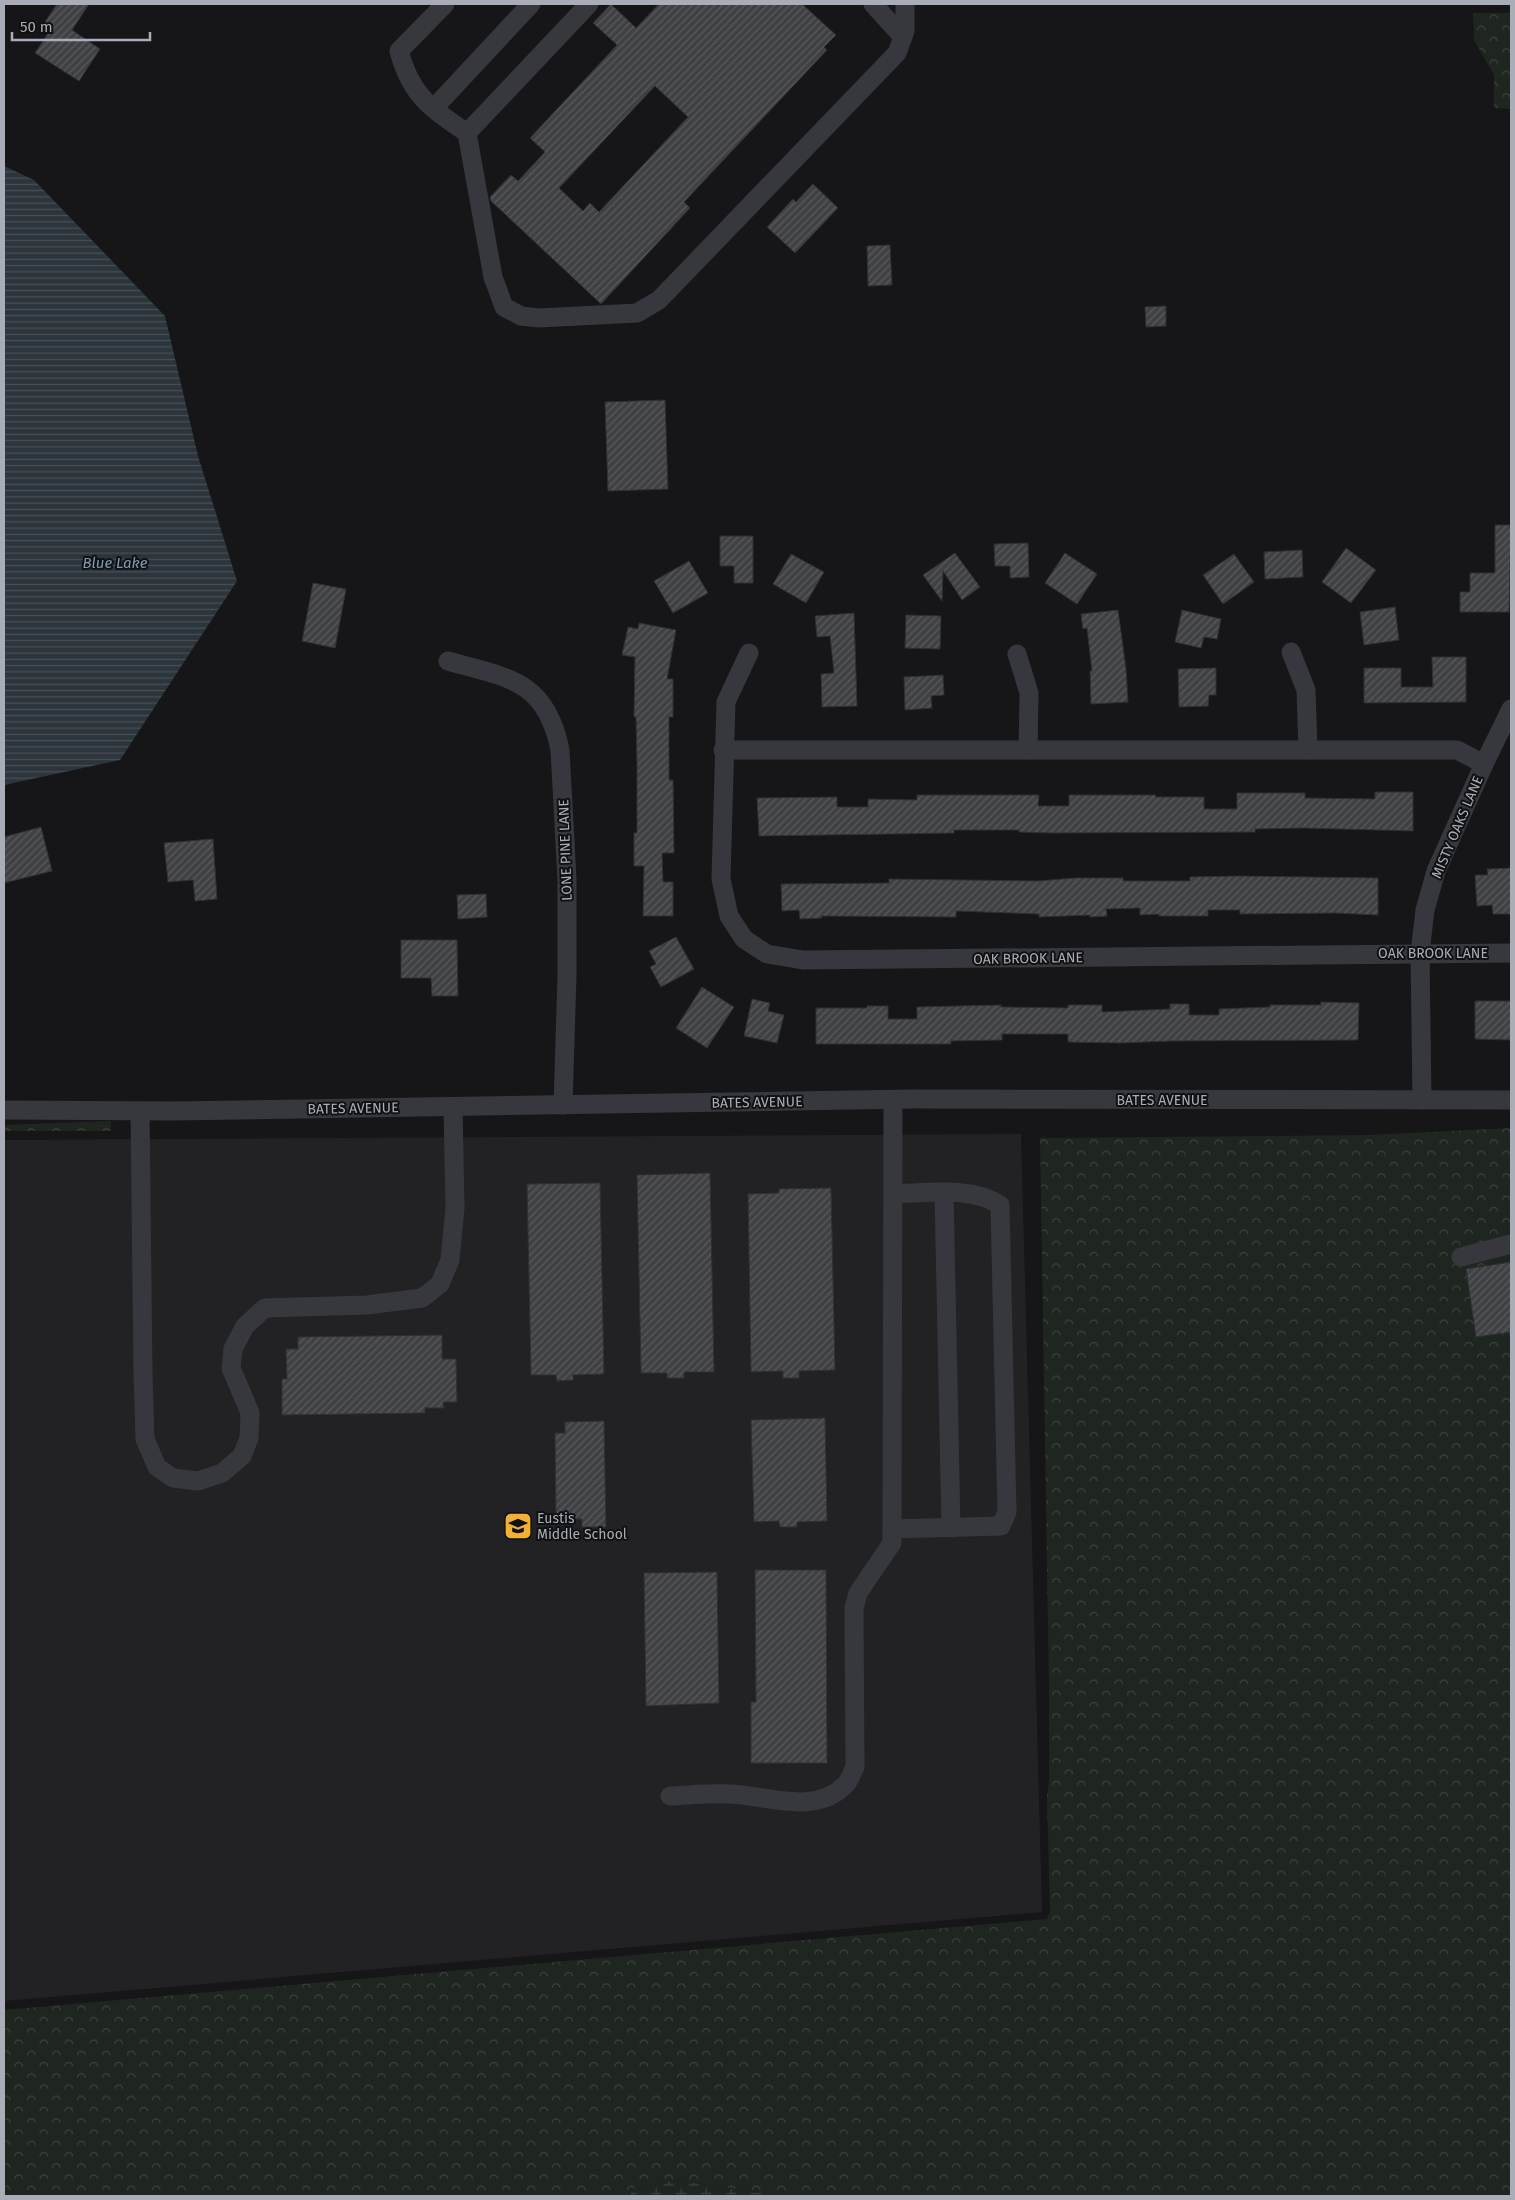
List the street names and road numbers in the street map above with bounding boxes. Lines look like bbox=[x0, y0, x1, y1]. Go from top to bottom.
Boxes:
street label: MISTY OAKS LANE bbox=[1428, 773, 1487, 881]
street label: LONE PINE LANE bbox=[555, 799, 576, 901]
street label: OAK BROOK LANE bbox=[1378, 945, 1488, 962]
street label: OAK BROOK LANE bbox=[973, 949, 1083, 968]
street label: BATES AVENUE bbox=[1116, 1092, 1208, 1109]
street label: BATES AVENUE bbox=[711, 1093, 803, 1112]
street label: BATES AVENUE bbox=[307, 1099, 399, 1118]

